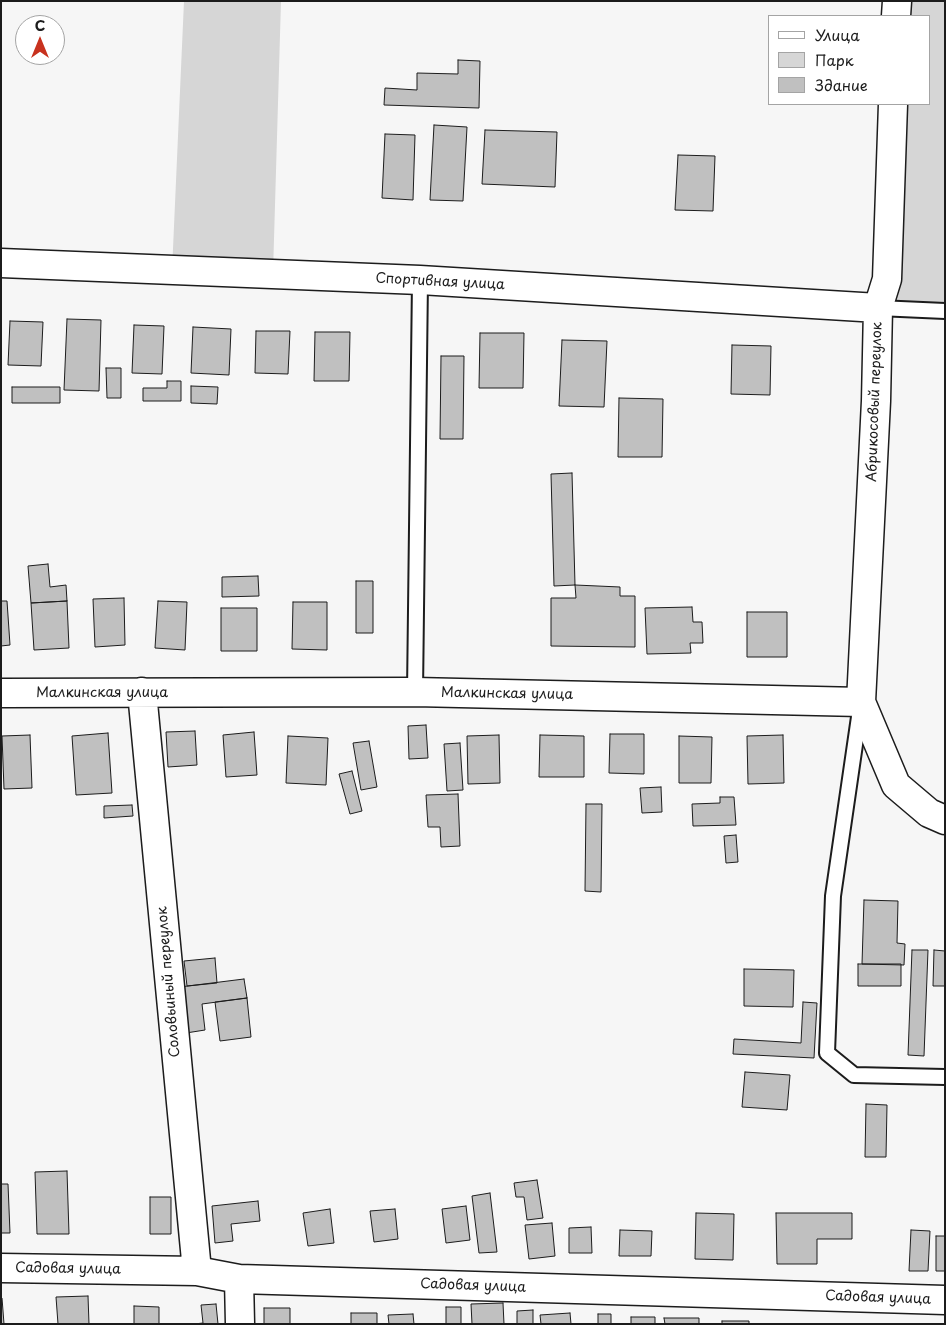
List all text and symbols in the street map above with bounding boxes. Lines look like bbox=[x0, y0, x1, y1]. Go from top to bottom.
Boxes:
north arrow bbox=[15, 15, 65, 65]
text: С bbox=[35, 15, 45, 36]
legend bbox=[768, 15, 931, 105]
text: Улица bbox=[815, 23, 860, 46]
text: Парк bbox=[815, 48, 854, 71]
text: Здание bbox=[815, 73, 868, 96]
street label: Спортивная улица bbox=[375, 270, 505, 294]
street label: Абрикосовый переулок bbox=[864, 322, 886, 482]
street label: Малкинская улица bbox=[441, 684, 573, 704]
street label: Малкинская улица bbox=[36, 685, 168, 701]
street label: Соловьиный переулок bbox=[154, 906, 184, 1058]
street label: Садовая улица bbox=[15, 1260, 121, 1278]
street label: Садовая улица bbox=[420, 1276, 526, 1296]
street label: Садовая улица bbox=[825, 1288, 931, 1308]

